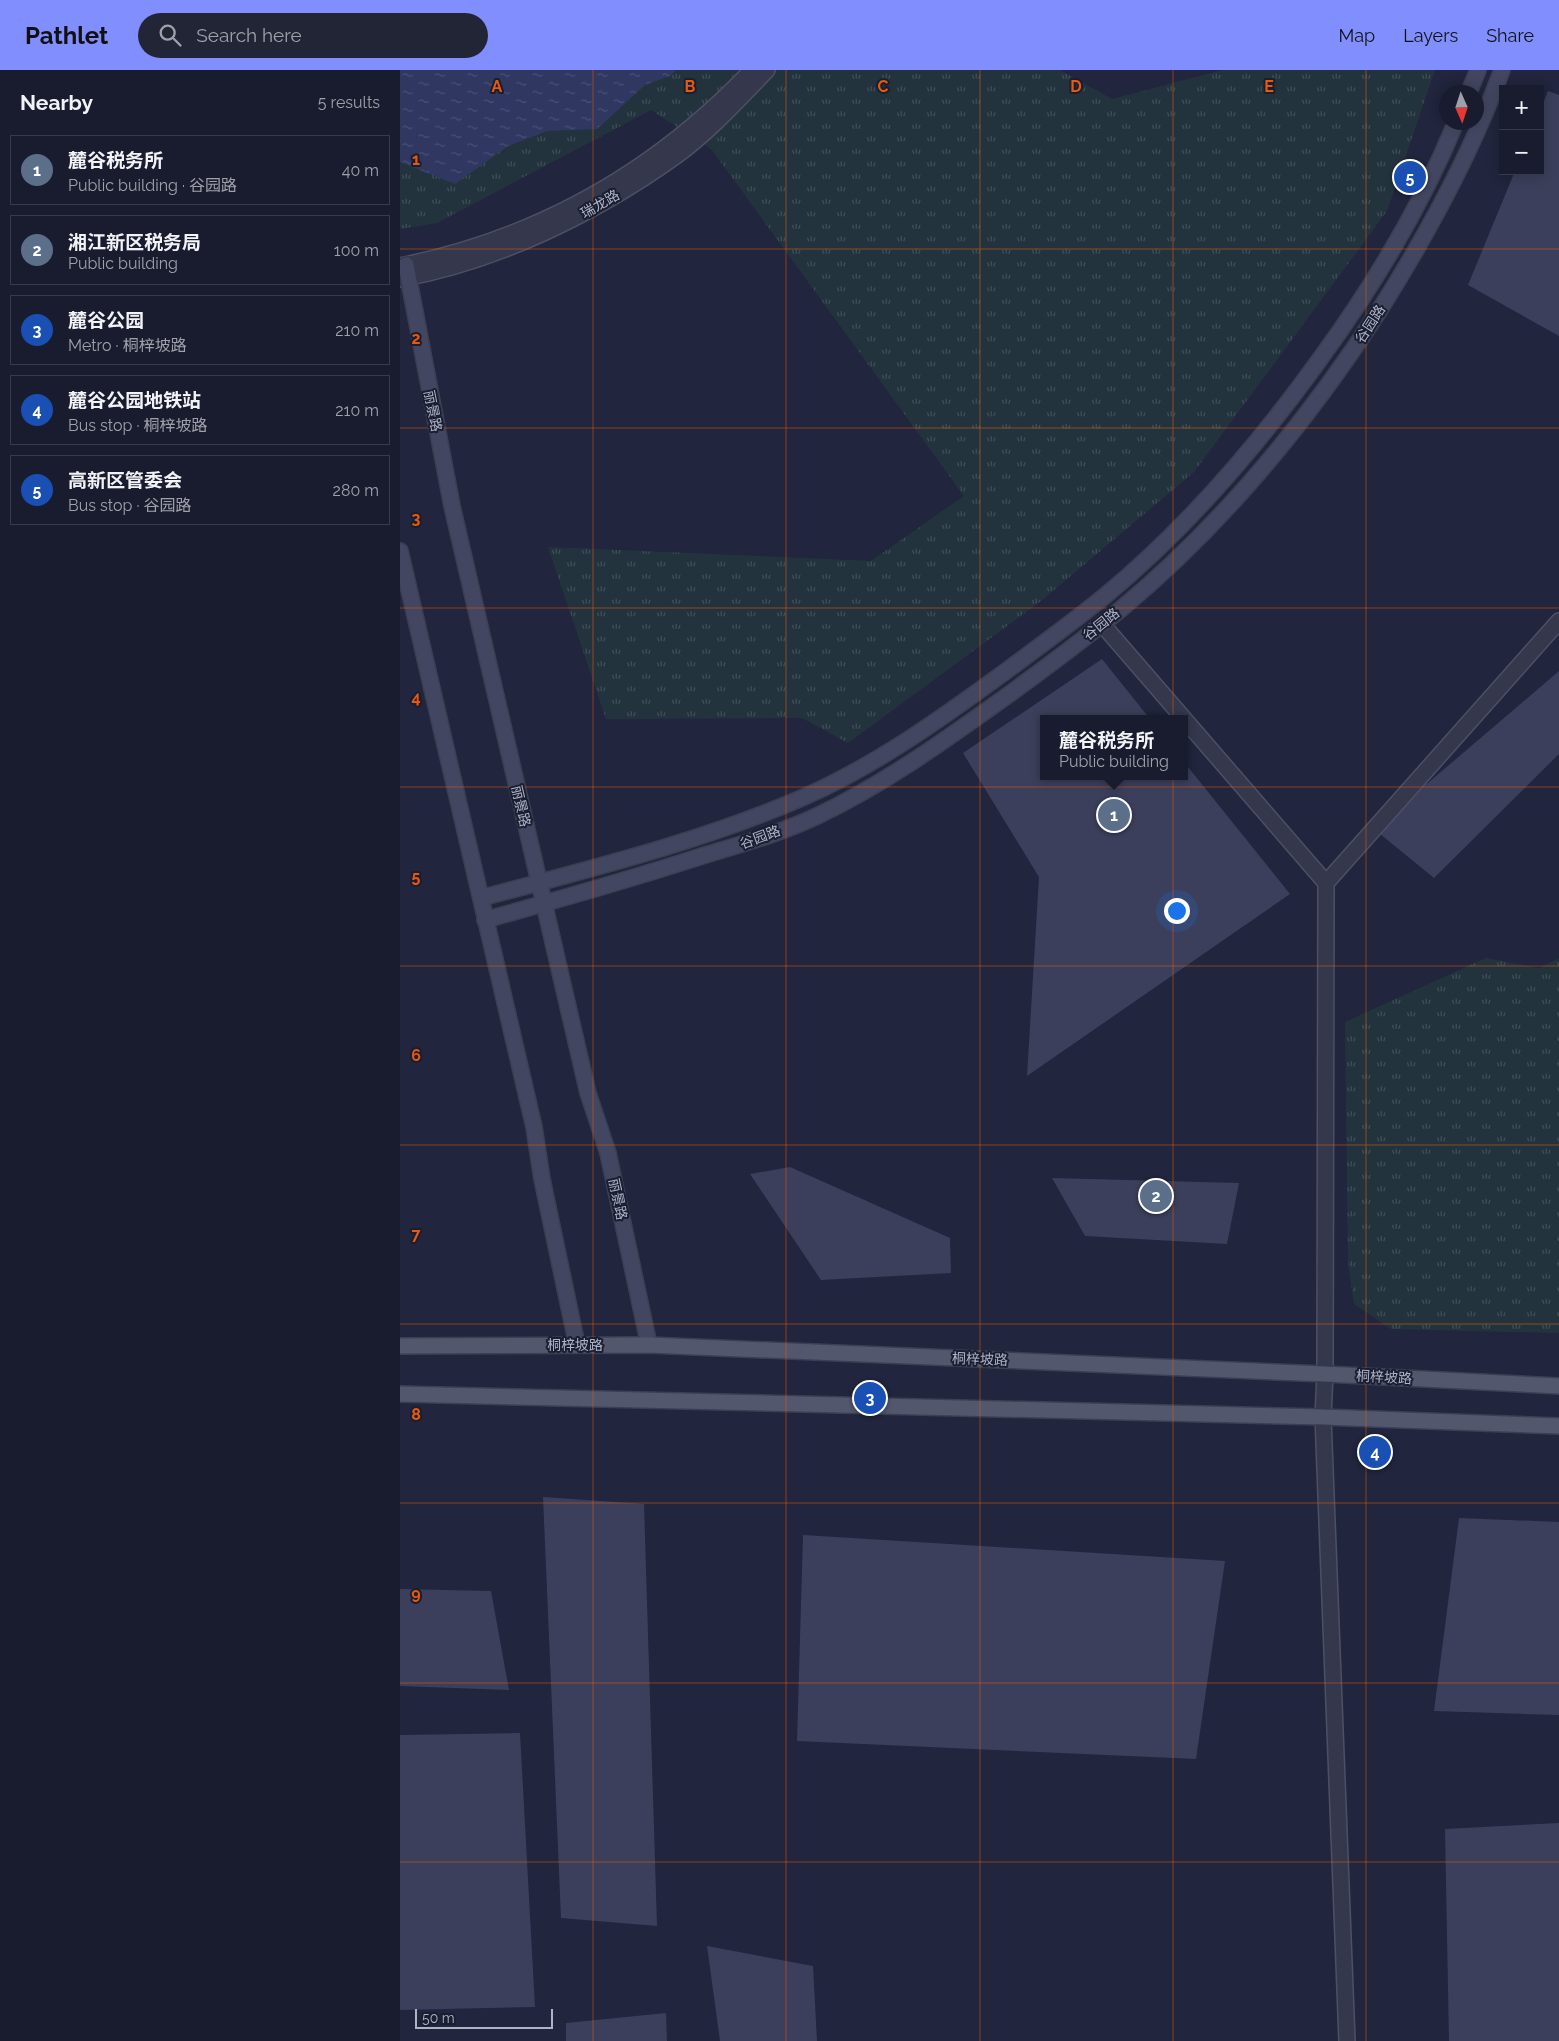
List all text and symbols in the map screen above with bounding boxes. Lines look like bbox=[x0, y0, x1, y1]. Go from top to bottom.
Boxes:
search box bbox=[138, 13, 488, 58]
text: Pathlet bbox=[25, 21, 108, 50]
icon: search bbox=[156, 21, 184, 49]
text: Search here bbox=[196, 24, 302, 46]
text: Map bbox=[1339, 25, 1375, 46]
text: Layers bbox=[1403, 25, 1458, 46]
text: Share bbox=[1486, 25, 1534, 46]
text: A bbox=[492, 77, 503, 96]
text: B bbox=[685, 77, 696, 96]
text: C bbox=[878, 77, 889, 96]
text: D bbox=[1070, 77, 1082, 96]
text: E bbox=[1264, 77, 1274, 96]
north arrow bbox=[1439, 85, 1484, 130]
map controls bbox=[1499, 85, 1544, 175]
button: + bbox=[1499, 85, 1544, 130]
text: Nearby bbox=[20, 90, 93, 115]
text: 5 results bbox=[318, 93, 380, 112]
button: − bbox=[1499, 130, 1544, 175]
text: 麓谷税务所 bbox=[68, 149, 163, 171]
text: 1 bbox=[412, 150, 420, 169]
pin: 5 bbox=[1394, 158, 1426, 196]
text: 1 bbox=[33, 161, 41, 180]
text: 40 m bbox=[342, 161, 379, 180]
text: Public building · 谷园路 bbox=[68, 176, 237, 195]
street label: 瑞龙路 bbox=[578, 187, 622, 221]
text: 湘江新区税务局 bbox=[68, 231, 201, 253]
text: 2 bbox=[32, 241, 42, 260]
text: 100 m bbox=[334, 241, 379, 260]
text: Public building bbox=[68, 254, 178, 273]
street label: 谷园路 bbox=[1352, 302, 1388, 346]
text: 麓谷公园 bbox=[68, 309, 144, 331]
text: 3 bbox=[33, 321, 41, 340]
text: 210 m bbox=[335, 321, 379, 340]
text: 2 bbox=[411, 329, 421, 348]
text: Metro · 桐梓坡路 bbox=[68, 336, 187, 355]
text: 麓谷公园地铁站 bbox=[68, 389, 201, 411]
street label: 丽景路 bbox=[421, 389, 445, 433]
text: 4 bbox=[32, 401, 42, 420]
text: 210 m bbox=[335, 401, 379, 420]
text: Bus stop · 桐梓坡路 bbox=[68, 416, 208, 435]
text: 高新区管委会 bbox=[68, 469, 182, 491]
text: 5 bbox=[33, 481, 41, 500]
text: 280 m bbox=[333, 481, 379, 500]
text: Bus stop · 谷园路 bbox=[68, 496, 192, 515]
text: 3 bbox=[412, 509, 421, 528]
street label: 谷园路 bbox=[1080, 605, 1122, 643]
text: 4 bbox=[411, 688, 421, 707]
popup bbox=[1040, 715, 1188, 780]
text: 麓谷税务所 bbox=[1059, 729, 1154, 751]
text: Public building bbox=[1059, 752, 1169, 771]
street label: 丽景路 bbox=[508, 784, 534, 828]
pin: 1 bbox=[1098, 796, 1130, 834]
street label: 谷园路 bbox=[738, 822, 782, 852]
text: 5 bbox=[412, 867, 421, 886]
your location bbox=[1164, 898, 1190, 924]
text: 6 bbox=[411, 1046, 421, 1065]
street label: 丽景路 bbox=[606, 1177, 630, 1221]
pin: 2 bbox=[1140, 1177, 1172, 1215]
text: 7 bbox=[412, 1225, 421, 1244]
street label: 桐梓坡路 bbox=[547, 1337, 603, 1353]
street label: 桐梓坡路 bbox=[952, 1350, 1008, 1368]
street label: 桐梓坡路 bbox=[1356, 1368, 1412, 1386]
pin: 3 bbox=[854, 1379, 886, 1417]
text: 8 bbox=[411, 1405, 421, 1424]
pin: 4 bbox=[1359, 1433, 1391, 1471]
text: 9 bbox=[411, 1584, 421, 1603]
scale bar bbox=[415, 2006, 552, 2029]
text: 50 m bbox=[422, 2010, 455, 2026]

